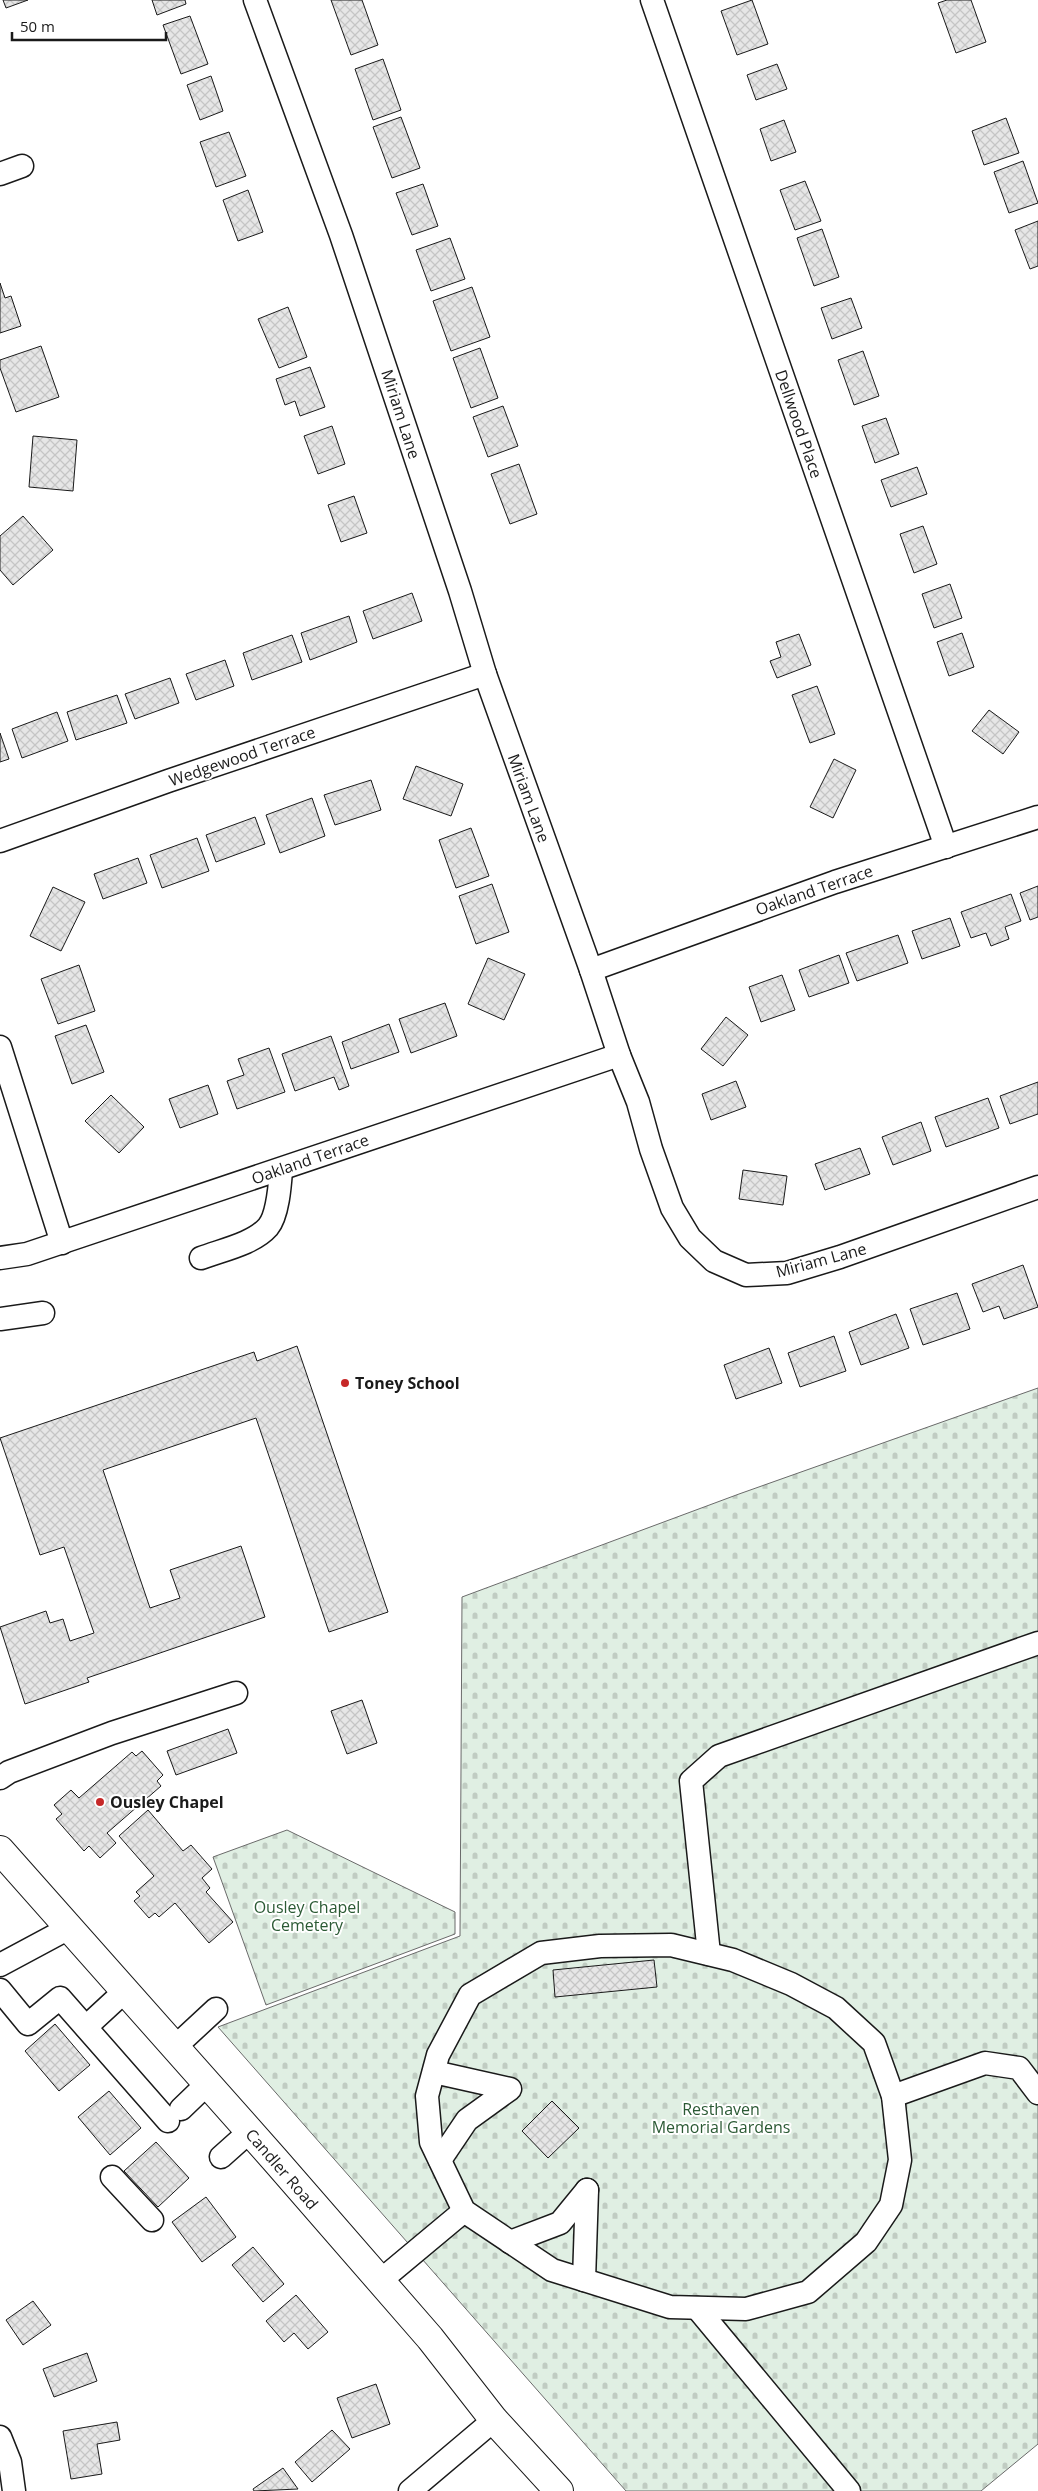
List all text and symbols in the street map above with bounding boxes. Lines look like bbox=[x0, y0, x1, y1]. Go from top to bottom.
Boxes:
scale bar bbox=[12, 10, 166, 42]
text: 50 m bbox=[20, 16, 55, 36]
street label: Miriam Lane bbox=[376, 366, 426, 462]
street label: Dellwood Place bbox=[770, 367, 828, 481]
street label: Wedgewood Terrace bbox=[166, 721, 318, 791]
street label: Miriam Lane bbox=[503, 751, 555, 845]
street label: Oakland Terrace bbox=[752, 860, 876, 920]
street label: Oakland Terrace bbox=[248, 1129, 372, 1189]
street label: Miriam Lane bbox=[773, 1237, 869, 1283]
place label: Toney School bbox=[355, 1372, 460, 1394]
marker: Toney School bbox=[339, 1377, 351, 1389]
place label: Ousley Chapel bbox=[110, 1791, 224, 1813]
marker: Ousley Chapel bbox=[94, 1796, 106, 1808]
park label: Ousley Chapel Cemetery bbox=[254, 1896, 360, 1936]
park label: Resthaven Memorial Gardens bbox=[652, 2098, 790, 2138]
street label: Candler Road bbox=[241, 2124, 323, 2214]

